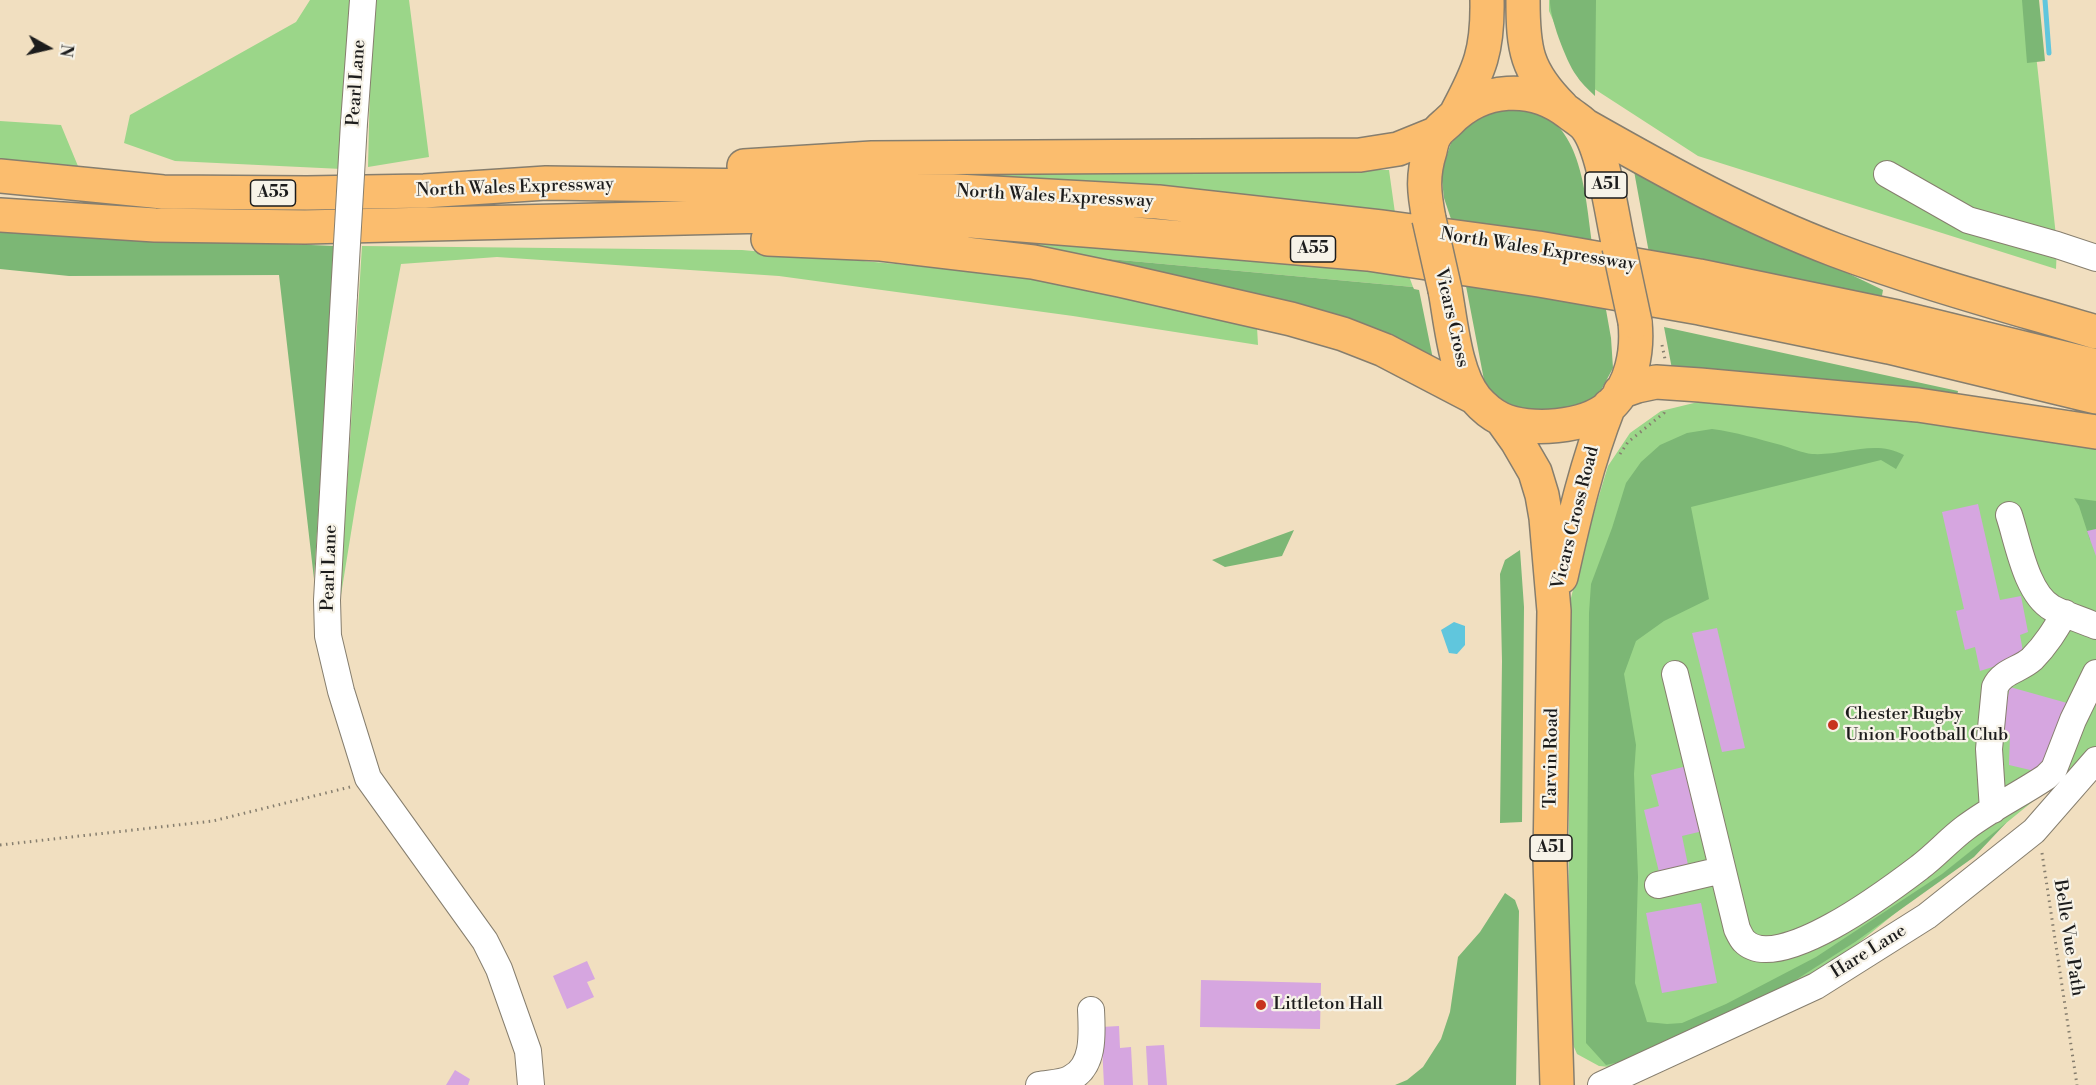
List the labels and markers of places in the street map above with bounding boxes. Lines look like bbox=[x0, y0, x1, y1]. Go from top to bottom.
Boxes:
place label: Chester Rugby Union Football Club bbox=[1845, 704, 2008, 746]
marker: Chester Rugby Union Football Club bbox=[1826, 718, 1840, 732]
place label: Littleton Hall bbox=[1273, 994, 1383, 1016]
marker: Littleton Hall bbox=[1254, 998, 1268, 1012]

